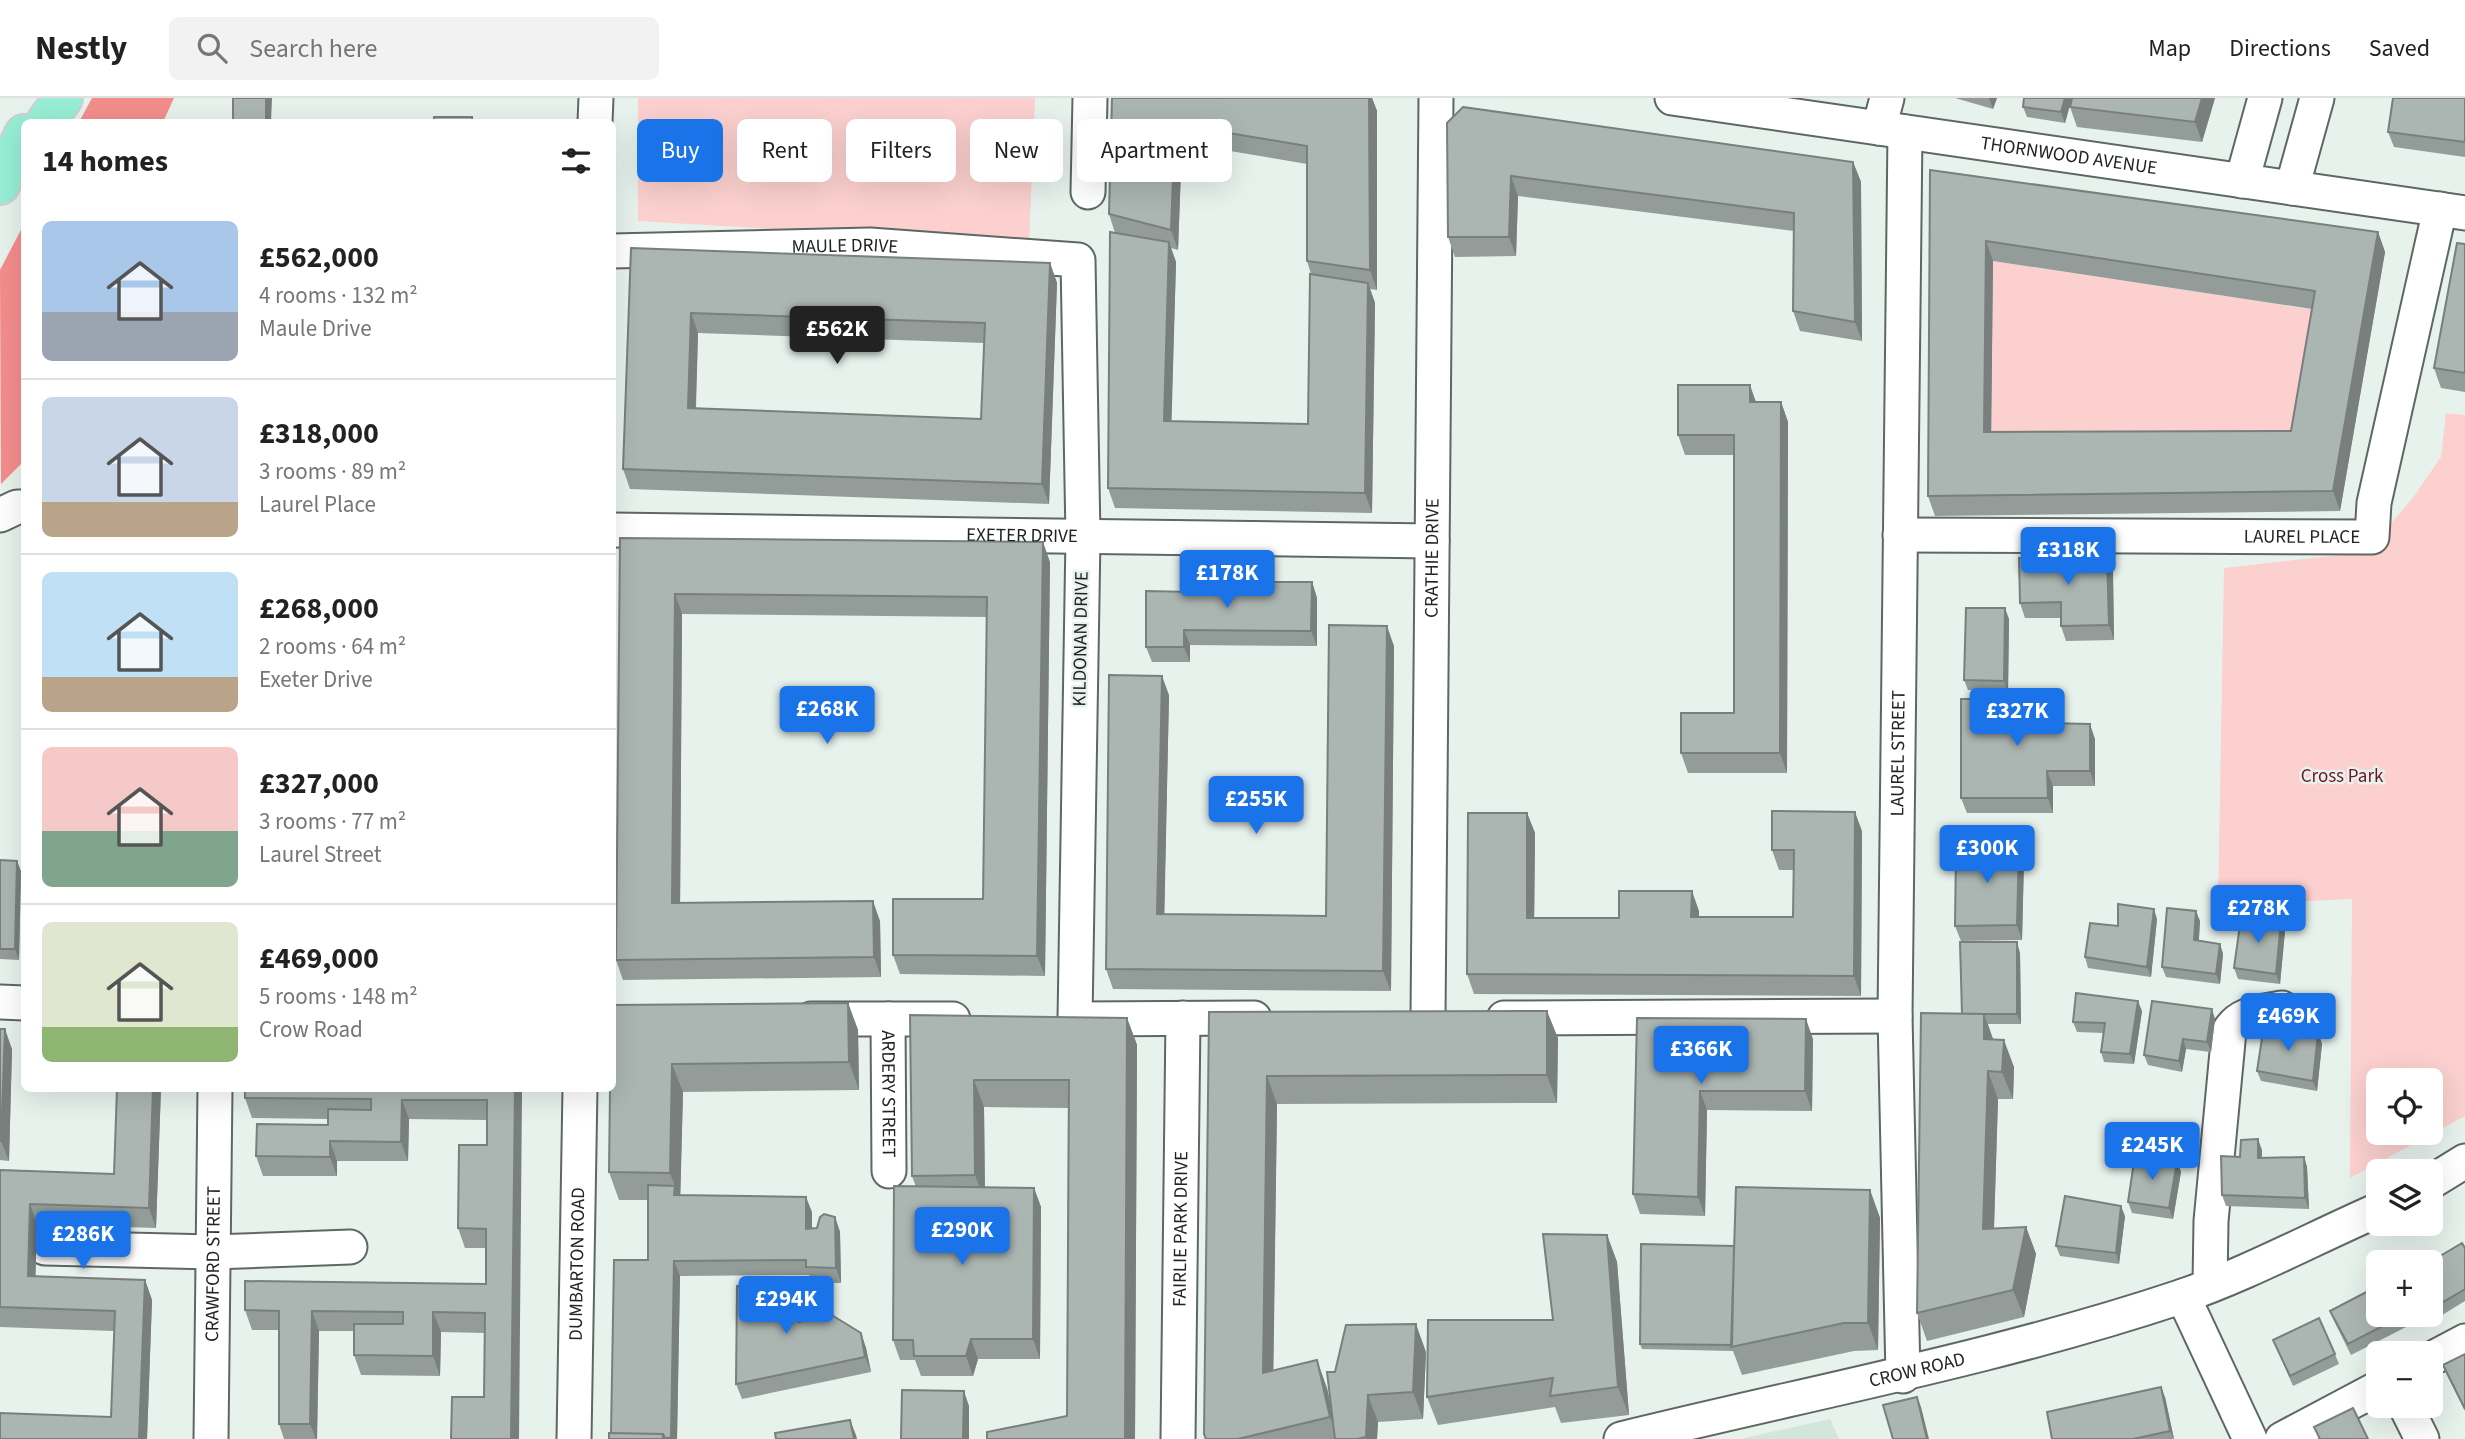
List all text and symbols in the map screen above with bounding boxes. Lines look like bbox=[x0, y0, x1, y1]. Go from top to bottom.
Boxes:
search box bbox=[169, 17, 659, 80]
text: Nestly bbox=[35, 25, 127, 72]
icon: search bbox=[193, 29, 231, 67]
text: Search here bbox=[249, 30, 377, 67]
text: Map bbox=[2148, 31, 2191, 66]
text: Directions bbox=[2229, 31, 2331, 66]
text: Saved bbox=[2369, 31, 2430, 66]
chip: Buy bbox=[637, 119, 723, 182]
chip: Rent bbox=[737, 119, 832, 182]
chip: Filters bbox=[846, 119, 956, 182]
chip: New bbox=[970, 119, 1063, 182]
chip: Apartment bbox=[1077, 119, 1232, 182]
street label: THORNWOOD AVENUE bbox=[1979, 129, 2159, 182]
text: 14 homes bbox=[42, 140, 168, 183]
icon: filters bbox=[557, 142, 595, 180]
street label: MAULE DRIVE bbox=[791, 231, 899, 260]
text: £562,000 bbox=[259, 236, 379, 279]
icon: home bbox=[98, 249, 182, 333]
text: 4 rooms · 132 m² bbox=[259, 279, 418, 312]
pin: £562K bbox=[788, 306, 886, 366]
text: Maule Drive bbox=[259, 312, 372, 345]
text: £562K bbox=[806, 312, 868, 345]
text: £318,000 bbox=[259, 412, 379, 455]
icon: home bbox=[98, 425, 182, 509]
text: 3 rooms · 89 m² bbox=[259, 455, 406, 488]
text: Laurel Place bbox=[259, 488, 376, 521]
street label: CRATHIE DRIVE bbox=[1418, 498, 1446, 618]
street label: EXETER DRIVE bbox=[966, 521, 1078, 550]
street label: LAUREL PLACE bbox=[2244, 523, 2360, 550]
pin: £318K bbox=[2019, 528, 2117, 587]
text: £318K bbox=[2037, 533, 2099, 566]
pin: £178K bbox=[1178, 550, 1276, 610]
text: £178K bbox=[1196, 556, 1258, 589]
street label: KILDONAN DRIVE bbox=[1066, 571, 1096, 707]
text: £268,000 bbox=[259, 587, 379, 630]
icon: home bbox=[98, 600, 182, 684]
text: 2 rooms · 64 m² bbox=[259, 630, 406, 663]
text: Exeter Drive bbox=[259, 663, 373, 696]
pin: £268K bbox=[778, 686, 876, 746]
pin: £327K bbox=[1968, 688, 2066, 748]
street label: LAUREL STREET bbox=[1884, 690, 1912, 816]
text: £268K bbox=[796, 692, 858, 725]
text: £327K bbox=[1986, 694, 2048, 727]
text: £327,000 bbox=[259, 762, 379, 805]
park label: Cross Park bbox=[2301, 763, 2384, 790]
icon: home bbox=[98, 775, 182, 859]
pin: £255K bbox=[1207, 776, 1305, 836]
text: £255K bbox=[1225, 782, 1287, 815]
text: 3 rooms · 77 m² bbox=[259, 805, 406, 838]
pin: £300K bbox=[1938, 826, 2036, 885]
text: £300K bbox=[1956, 831, 2018, 864]
text: Laurel Street bbox=[259, 838, 382, 871]
pin: £278K bbox=[2209, 886, 2307, 945]
text: £278K bbox=[2227, 891, 2289, 924]
text: £469,000 bbox=[259, 937, 379, 980]
icon: home bbox=[98, 950, 182, 1034]
text: 5 rooms · 148 m² bbox=[259, 980, 418, 1013]
pin: £469K bbox=[2239, 993, 2337, 1053]
text: £469K bbox=[2257, 999, 2319, 1032]
text: Crow Road bbox=[259, 1013, 363, 1046]
pin: £366K bbox=[1652, 1026, 1750, 1086]
street label: ARDERY STREET bbox=[875, 1030, 902, 1158]
text: £366K bbox=[1670, 1032, 1732, 1065]
map controls bbox=[2366, 1068, 2443, 1418]
button: locate bbox=[2366, 1068, 2443, 1145]
pin: £245K bbox=[2103, 1122, 2201, 1182]
text: £245K bbox=[2121, 1128, 2183, 1161]
street label: FAIRLIE PARK DRIVE bbox=[1166, 1151, 1195, 1307]
button: layers bbox=[2366, 1159, 2443, 1236]
street label: CRAWFORD STREET bbox=[199, 1186, 227, 1342]
street label: DUMBARTON ROAD bbox=[562, 1187, 592, 1341]
pin: £290K bbox=[913, 1208, 1011, 1267]
pin: £286K bbox=[34, 1212, 132, 1271]
text: £290K bbox=[931, 1213, 993, 1246]
text: £286K bbox=[52, 1217, 114, 1250]
button: + bbox=[2366, 1250, 2443, 1327]
pin: £294K bbox=[737, 1276, 835, 1336]
text: £294K bbox=[755, 1282, 817, 1315]
button: − bbox=[2366, 1341, 2443, 1418]
street label: CROW ROAD bbox=[1866, 1345, 1968, 1394]

